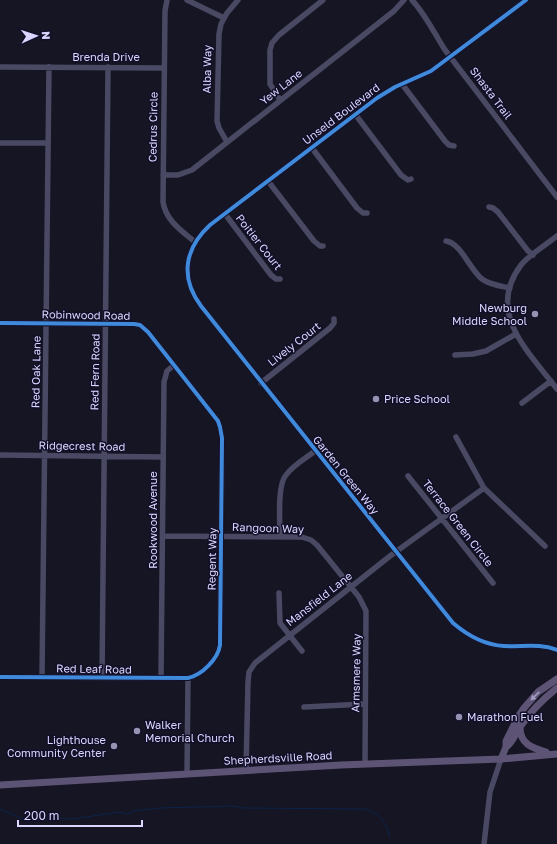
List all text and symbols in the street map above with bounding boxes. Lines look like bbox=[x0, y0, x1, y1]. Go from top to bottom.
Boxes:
north arrow bbox=[16, 16, 56, 56]
text: N bbox=[40, 31, 53, 40]
street label: Alba Way bbox=[200, 45, 213, 93]
street label: Brenda Drive bbox=[72, 50, 140, 63]
street label: Shasta Trail bbox=[468, 64, 516, 122]
street label: Yew Lane bbox=[257, 66, 304, 107]
street label: Unseld Boulevard bbox=[300, 80, 382, 147]
street label: Cedrus Circle bbox=[145, 92, 160, 162]
street label: Poitier Court bbox=[234, 211, 285, 272]
place label: Newburg Middle School bbox=[452, 301, 527, 327]
street label: Robinwood Road bbox=[41, 307, 131, 322]
marker: Newburg Middle School bbox=[530, 309, 540, 319]
street label: Lively Court bbox=[265, 319, 323, 368]
street label: Red Fern Road bbox=[87, 333, 102, 411]
street label: Red Oak Lane bbox=[28, 336, 43, 408]
place label: Price School bbox=[384, 392, 451, 405]
marker: Price School bbox=[371, 394, 381, 404]
street label: Garden Green Way bbox=[311, 433, 382, 517]
street label: Ridgecrest Road bbox=[38, 438, 126, 453]
street label: Rookwood Avenue bbox=[146, 471, 159, 569]
street label: Terrace Green Circle bbox=[420, 477, 496, 569]
street label: Rangoon Way bbox=[232, 520, 304, 535]
street label: Regent Way bbox=[204, 527, 219, 591]
street label: Mansfield Lane bbox=[283, 569, 354, 628]
street label: Armsmere Way bbox=[348, 633, 363, 713]
street label: Red Leaf Road bbox=[56, 661, 132, 676]
one-way arrow bbox=[530, 691, 540, 700]
place label: Marathon Fuel bbox=[467, 710, 544, 723]
marker: Marathon Fuel bbox=[454, 712, 464, 722]
place label: Walker Memorial Church bbox=[145, 718, 235, 744]
marker: Walker Memorial Church bbox=[132, 726, 142, 736]
place label: Lighthouse Community Center bbox=[7, 733, 107, 759]
marker: Lighthouse Community Center bbox=[109, 741, 119, 751]
street label: Shepherdsville Road bbox=[223, 748, 333, 767]
scale bar bbox=[18, 802, 142, 828]
text: 200 m bbox=[24, 808, 59, 823]

